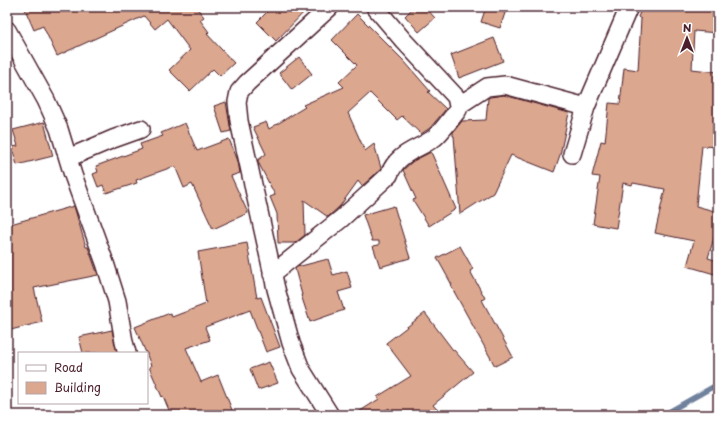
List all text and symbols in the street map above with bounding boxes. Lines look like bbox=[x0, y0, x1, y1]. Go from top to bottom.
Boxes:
north arrow bbox=[667, 18, 707, 58]
text: N bbox=[683, 19, 692, 36]
legend bbox=[18, 352, 148, 404]
text: Road bbox=[54, 358, 83, 376]
text: Building bbox=[54, 378, 101, 396]

